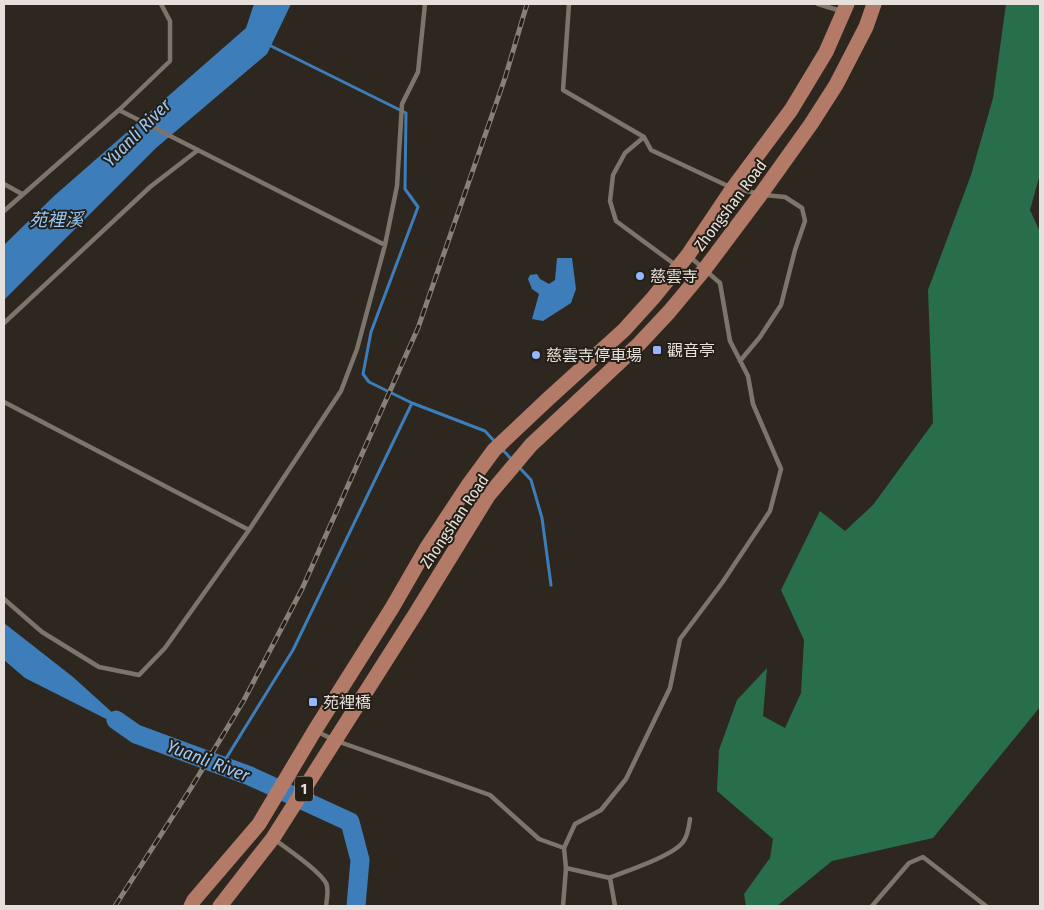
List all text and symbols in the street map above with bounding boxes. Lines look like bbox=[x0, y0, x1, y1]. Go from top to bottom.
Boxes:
water label: Yuanli River bbox=[99, 94, 176, 171]
street label: Zhongshan Road bbox=[690, 156, 771, 254]
water label: 苑裡溪 bbox=[29, 209, 86, 231]
place label: 慈雲寺 bbox=[650, 267, 698, 286]
marker: 慈雲寺 bbox=[634, 270, 646, 282]
place label: 觀音亭 bbox=[667, 341, 715, 360]
marker: 觀音亭 bbox=[651, 344, 663, 356]
place label: 慈雲寺停車場 bbox=[546, 346, 642, 365]
marker: 慈雲寺停車場 bbox=[530, 349, 542, 361]
street label: Zhongshan Road bbox=[416, 471, 493, 572]
place label: 苑裡橋 bbox=[323, 693, 371, 712]
marker: 苑裡橋 bbox=[307, 696, 319, 708]
water label: Yuanli River bbox=[164, 735, 253, 787]
road number: 1 bbox=[295, 776, 313, 802]

